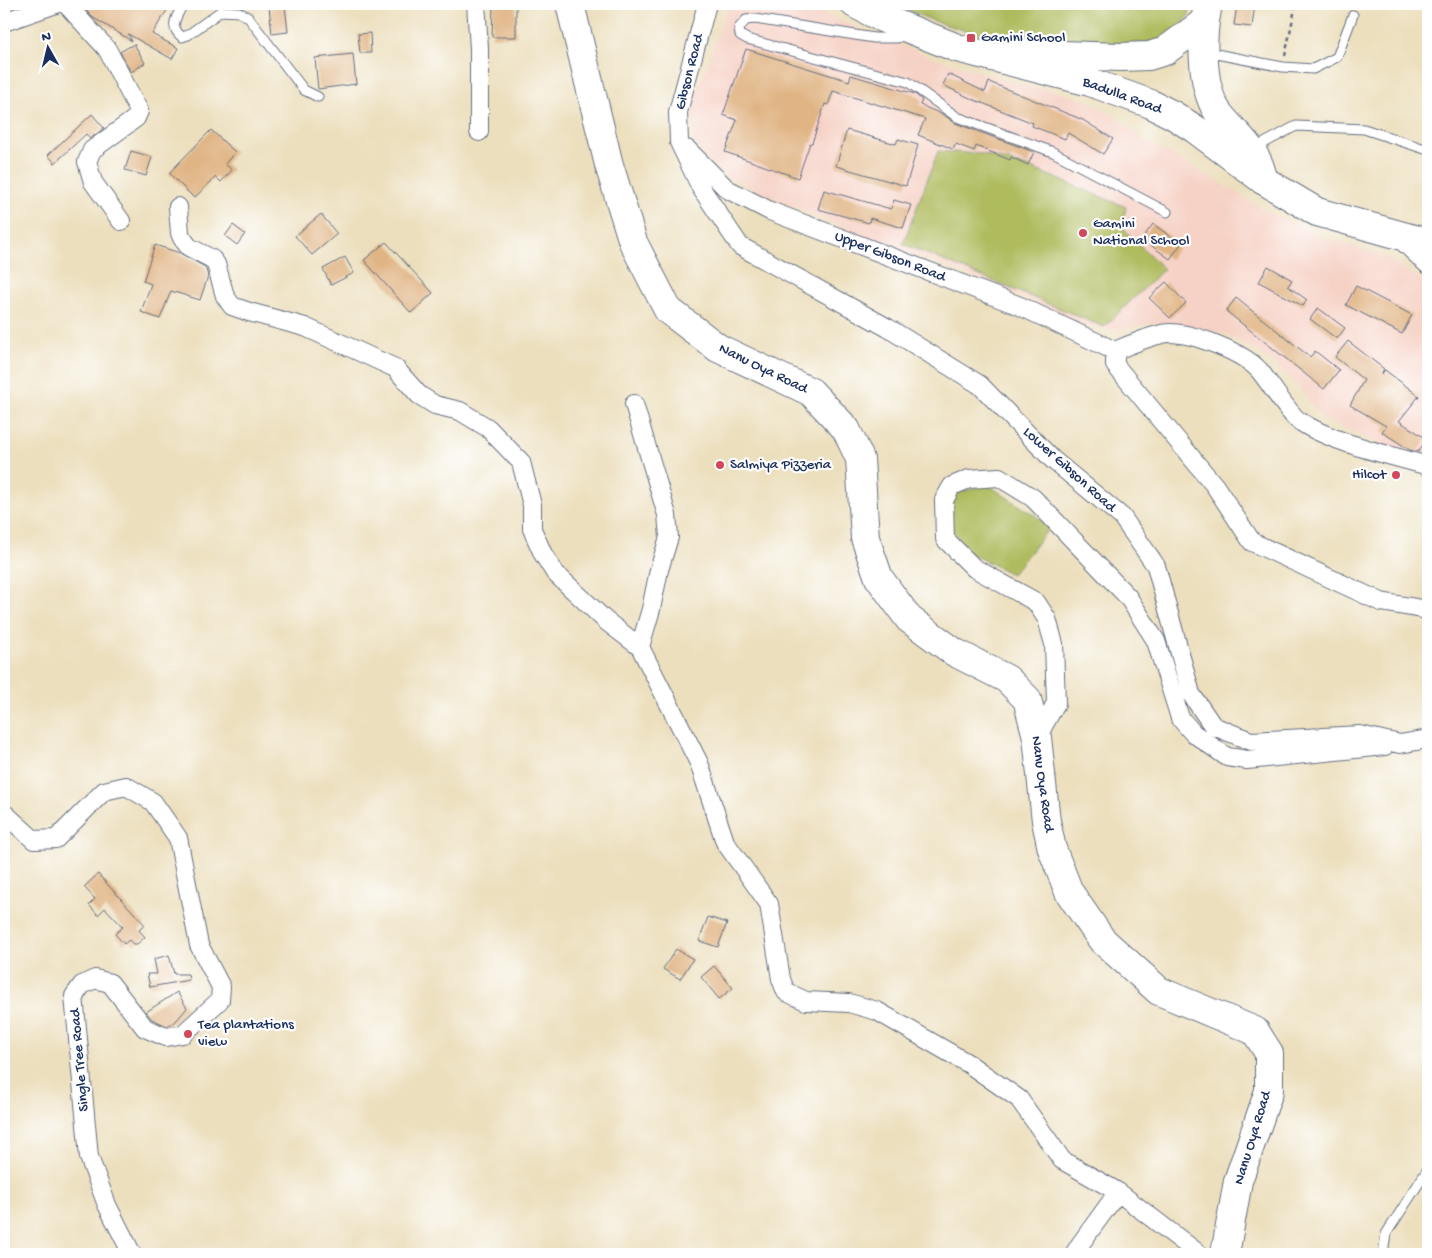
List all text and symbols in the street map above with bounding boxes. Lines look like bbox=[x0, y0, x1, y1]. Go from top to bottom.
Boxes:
north arrow bbox=[22, 22, 72, 72]
text: N bbox=[41, 29, 52, 47]
place label: Gamini School bbox=[981, 29, 1066, 47]
street label: Gibson Road bbox=[672, 31, 708, 112]
marker: Gamini School bbox=[965, 32, 977, 44]
street label: Badulla Road bbox=[1079, 73, 1165, 119]
place label: Gamini National School bbox=[1093, 215, 1190, 250]
marker: Gamini National School bbox=[1077, 227, 1089, 239]
street label: Upper Gibson Road bbox=[832, 228, 949, 287]
street label: Nanu Oya Road bbox=[716, 340, 812, 399]
street label: Lower Gibson Road bbox=[1019, 424, 1120, 517]
place label: Salmiya Pizzeria bbox=[730, 456, 832, 474]
marker: Salmiya Pizzeria bbox=[714, 459, 726, 471]
place label: Hilcot bbox=[1352, 466, 1388, 484]
marker: Hilcot bbox=[1390, 469, 1402, 481]
street label: Nanu Oya Road bbox=[1026, 735, 1058, 834]
street label: Single Tree Road bbox=[66, 1007, 93, 1112]
place label: Tea plantations view bbox=[197, 1016, 294, 1051]
marker: Tea plantations view bbox=[182, 1028, 194, 1040]
street label: Nanu Oya Road bbox=[1230, 1088, 1276, 1187]

